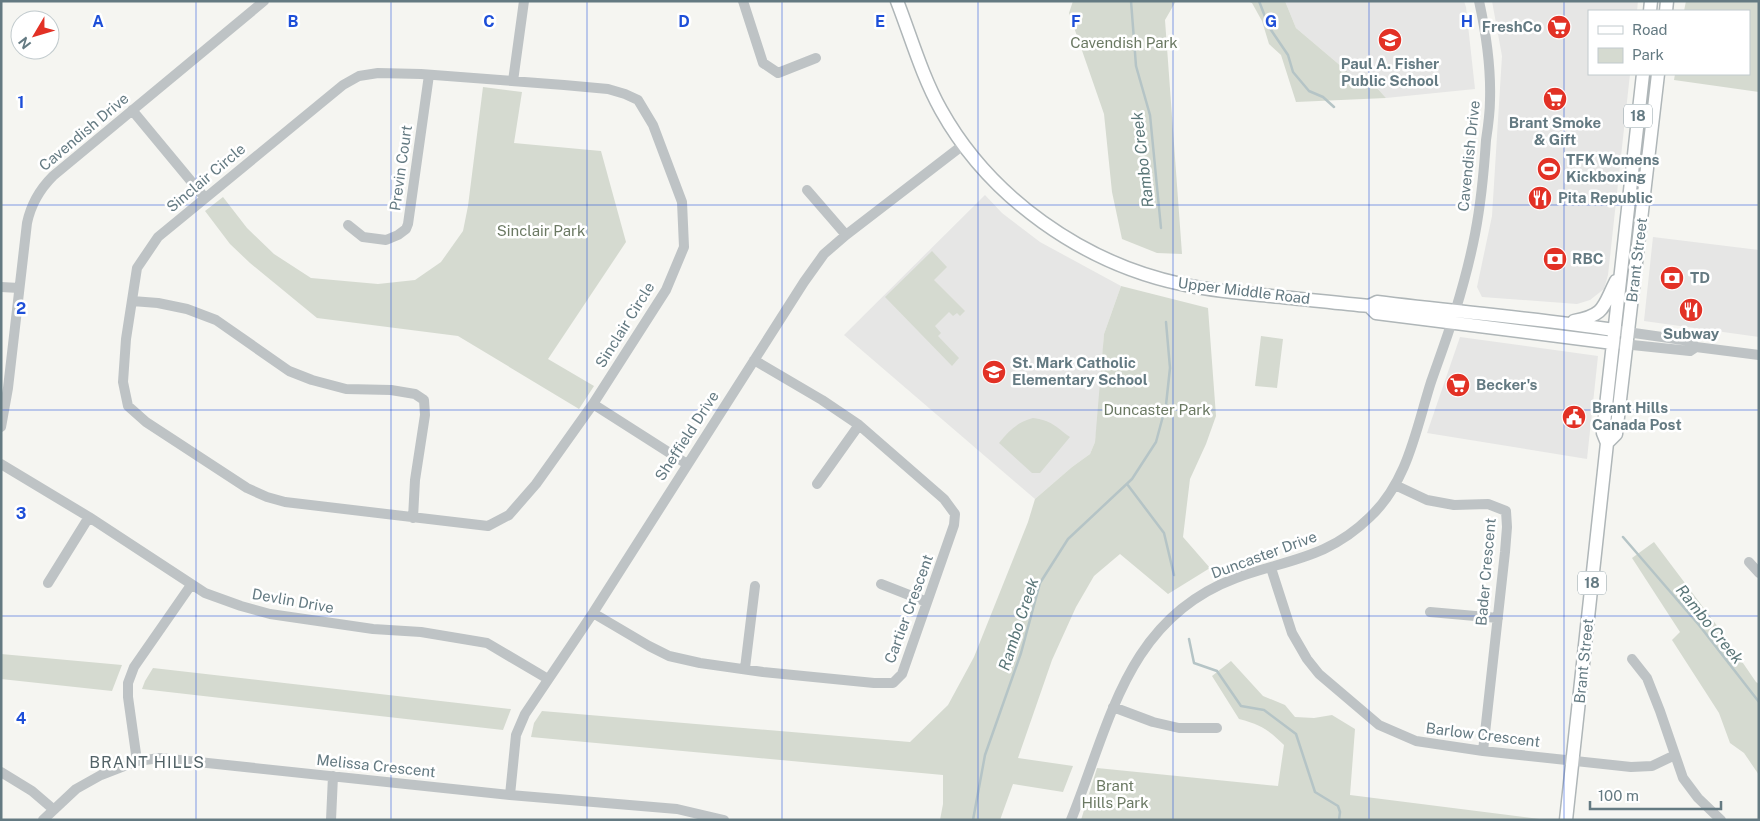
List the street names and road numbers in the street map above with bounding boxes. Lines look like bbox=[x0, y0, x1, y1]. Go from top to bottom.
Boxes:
street label: Cavendish Drive bbox=[36, 89, 132, 174]
street label: Cavendish Drive bbox=[1454, 100, 1483, 212]
road number: 18 bbox=[1624, 104, 1652, 128]
street label: Previn Court bbox=[386, 124, 415, 212]
street label: Sinclair Circle bbox=[163, 140, 248, 215]
street label: Brant Street bbox=[1623, 216, 1650, 303]
street label: Upper Middle Road bbox=[1177, 274, 1311, 307]
street label: Sinclair Circle bbox=[592, 279, 658, 370]
street label: Sheffield Drive bbox=[651, 388, 722, 484]
street label: Bader Crescent bbox=[1472, 517, 1499, 627]
street label: Duncaster Drive bbox=[1209, 528, 1319, 582]
street label: Cartier Crescent bbox=[881, 552, 936, 666]
road number: 18 bbox=[1578, 572, 1606, 594]
street label: Devlin Drive bbox=[251, 585, 335, 616]
street label: Brant Street bbox=[1571, 617, 1596, 704]
street label: Barlow Crescent bbox=[1425, 719, 1541, 750]
street label: Melissa Crescent bbox=[316, 751, 437, 780]

